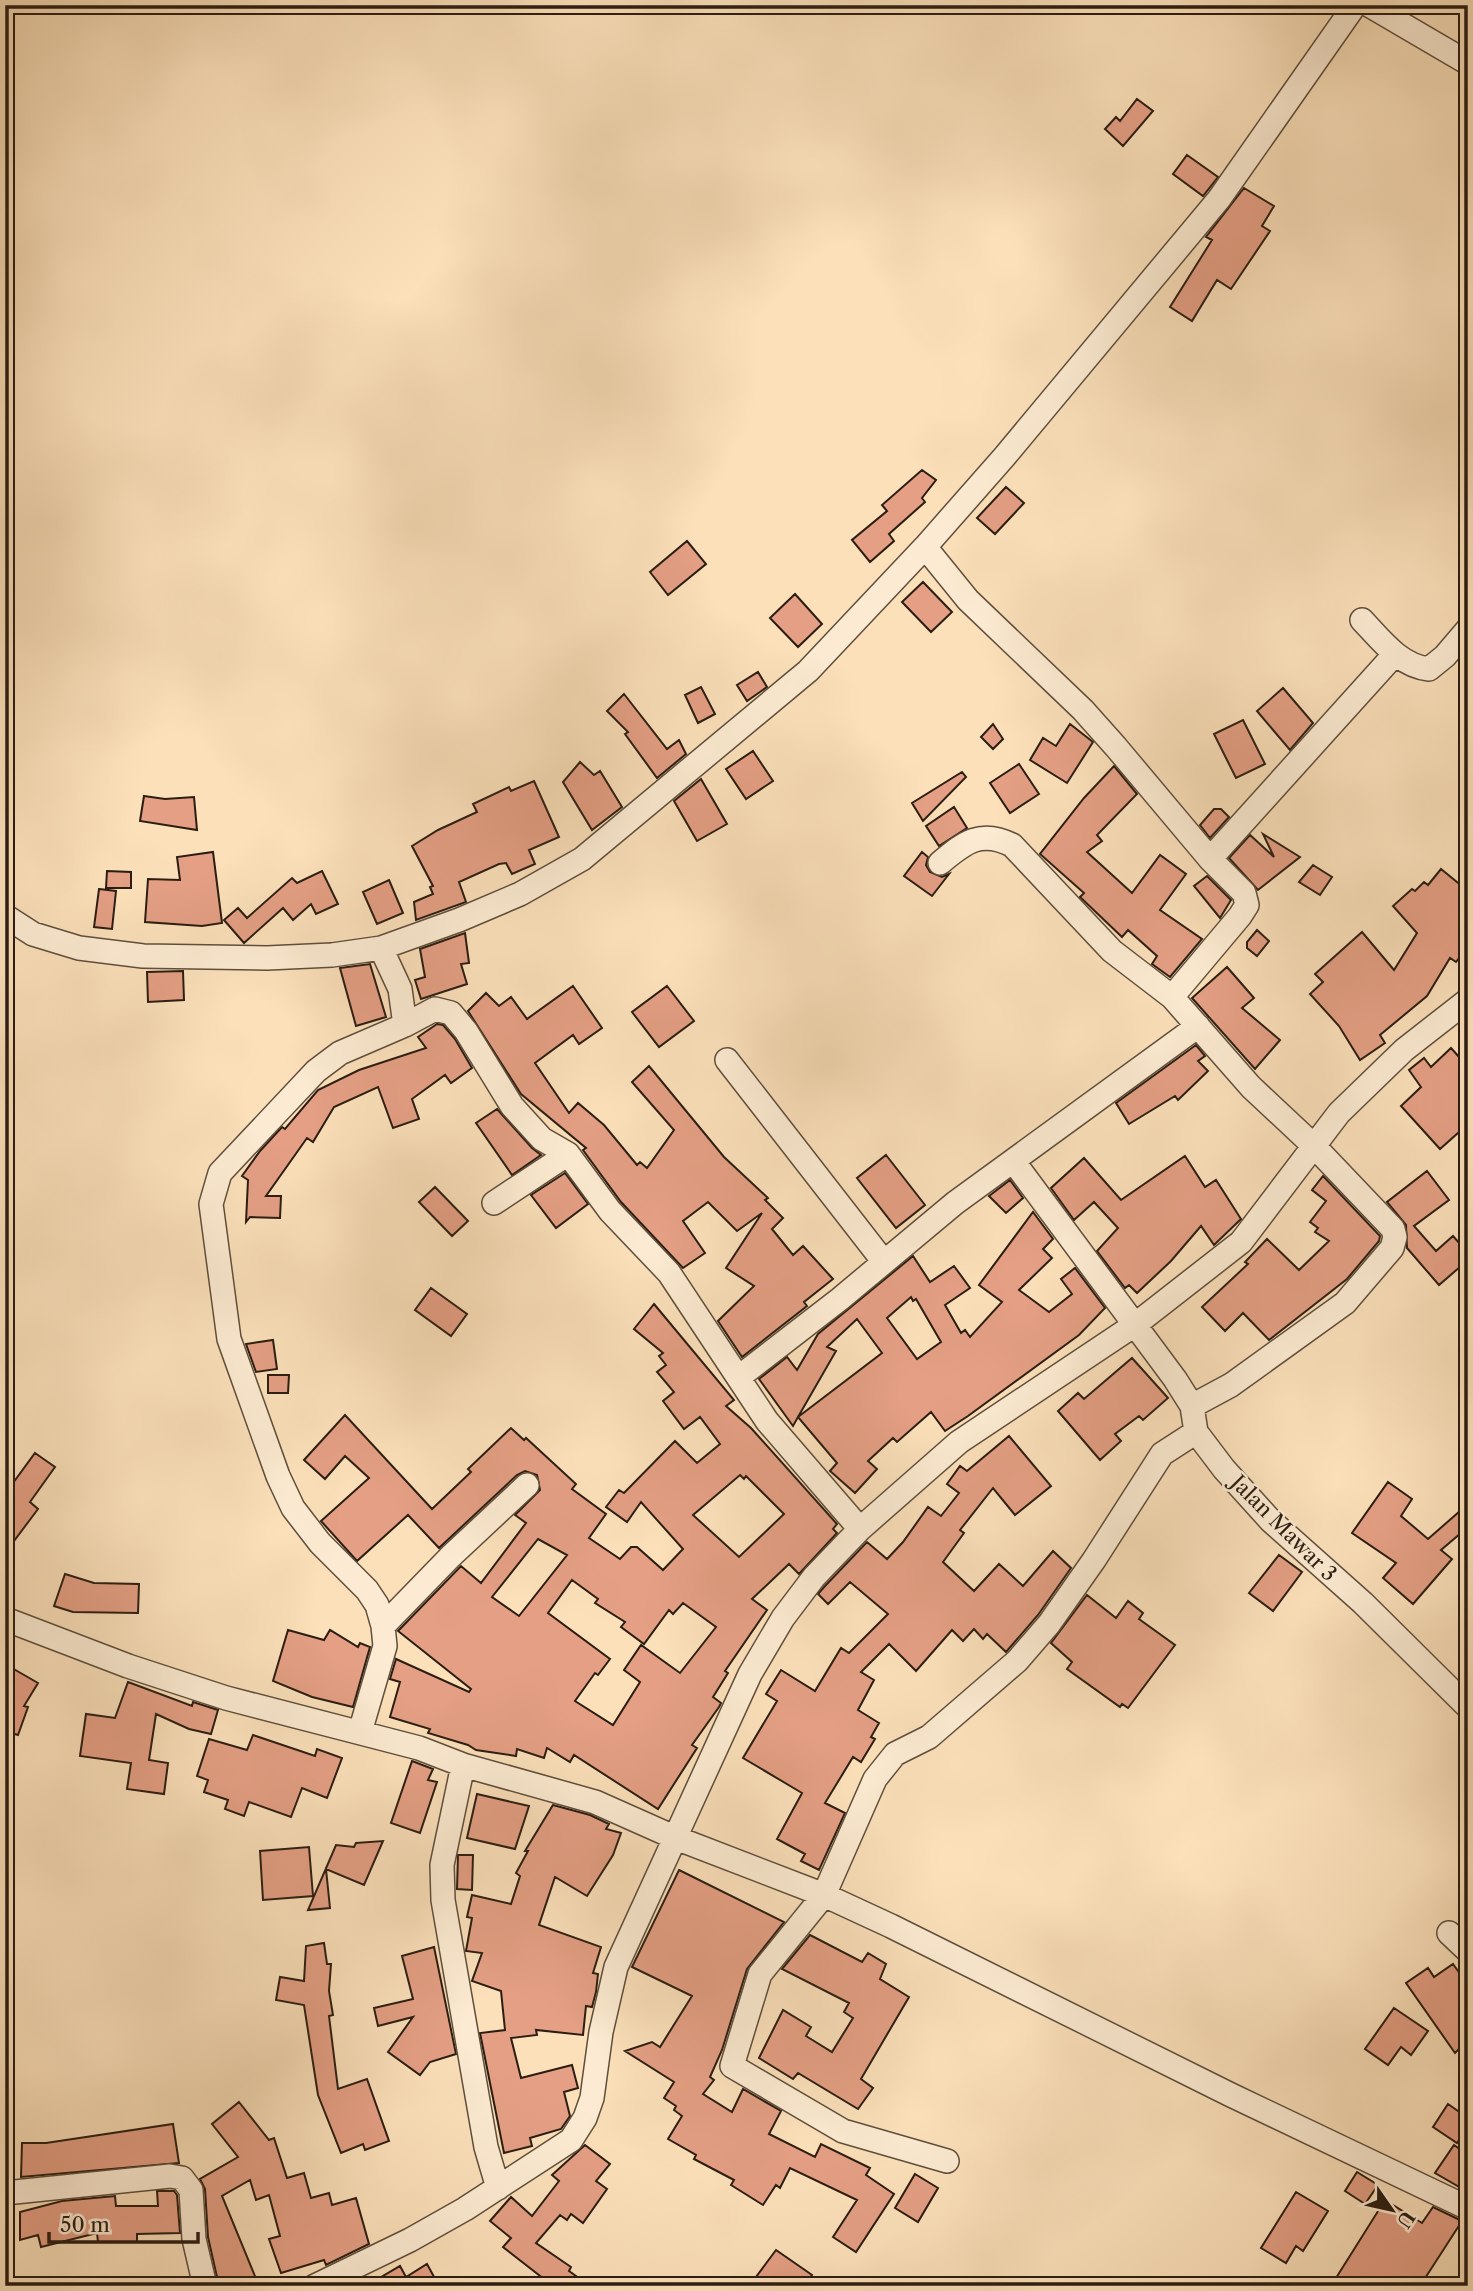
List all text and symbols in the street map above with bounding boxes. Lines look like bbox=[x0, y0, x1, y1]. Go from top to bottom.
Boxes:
street label: Jalan Mawar 3 bbox=[1224, 1468, 1342, 1586]
north arrow bbox=[1358, 2176, 1428, 2246]
scale bar bbox=[49, 2200, 198, 2244]
text: U bbox=[1392, 2206, 1420, 2233]
text: 50 m bbox=[60, 2212, 110, 2237]

